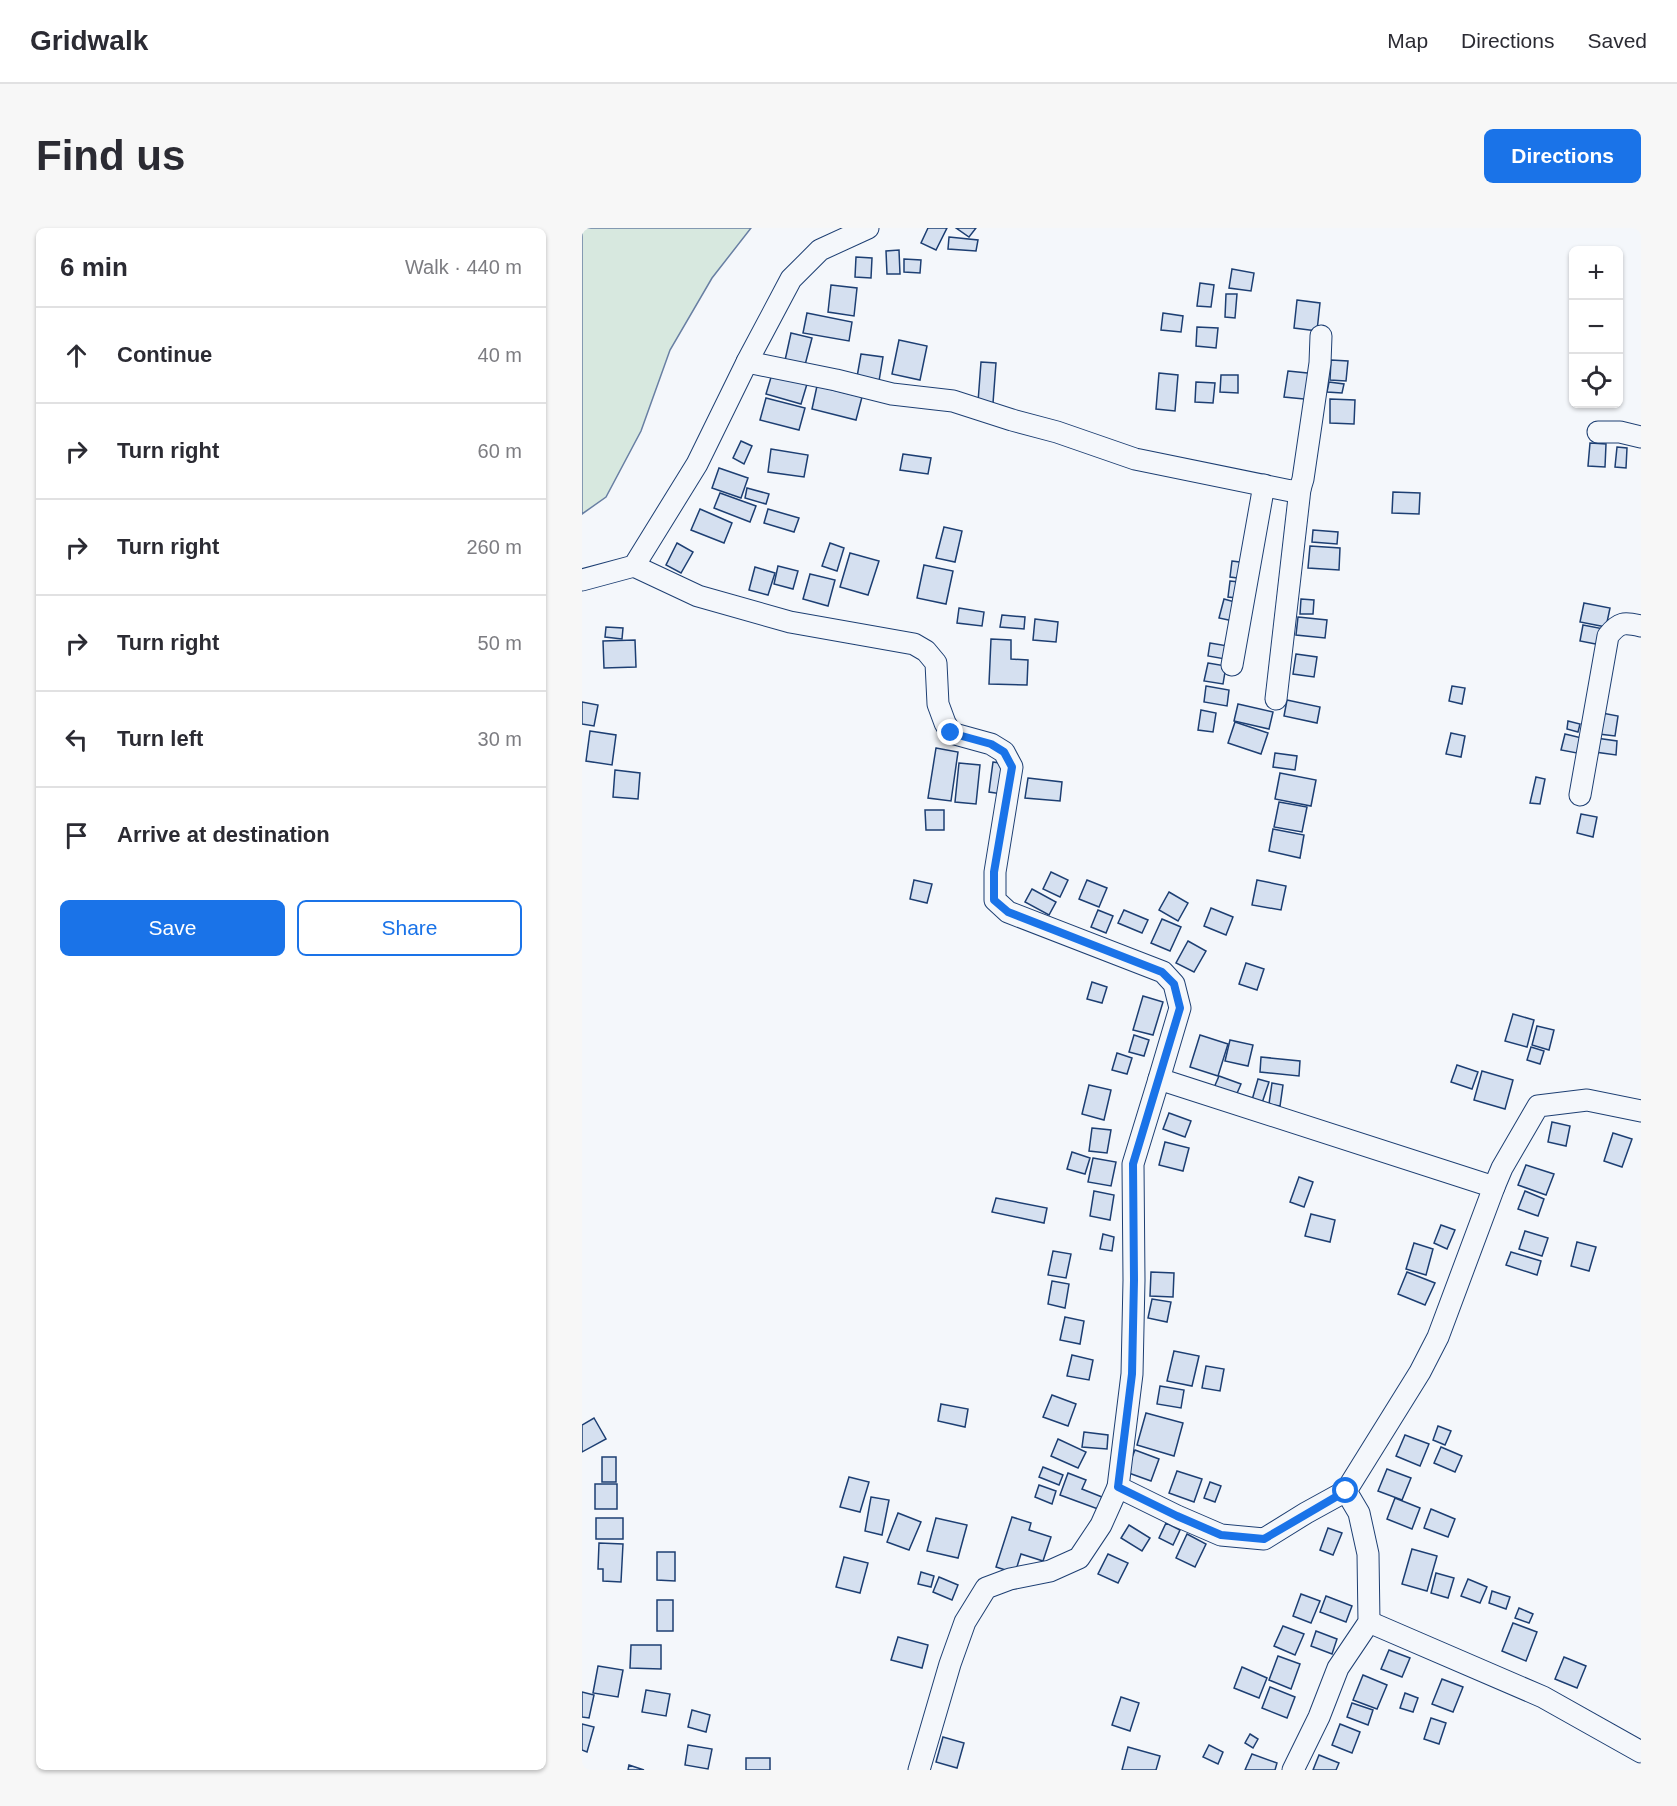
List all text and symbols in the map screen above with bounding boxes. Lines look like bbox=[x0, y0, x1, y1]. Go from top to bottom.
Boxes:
text: Gridwalk bbox=[30, 25, 148, 56]
text: Map bbox=[1387, 29, 1428, 52]
text: Directions bbox=[1461, 29, 1554, 52]
text: Saved bbox=[1587, 29, 1647, 52]
button: Directions bbox=[1484, 129, 1641, 183]
text: Find us bbox=[36, 132, 185, 179]
map controls bbox=[1569, 246, 1623, 408]
button: + bbox=[1569, 246, 1623, 300]
text: 6 min bbox=[60, 252, 128, 282]
text: Walk · 440 m bbox=[405, 256, 522, 278]
button: − bbox=[1569, 300, 1623, 354]
icon: ahead bbox=[60, 339, 93, 372]
text: Continue bbox=[117, 342, 212, 367]
text: 40 m bbox=[478, 344, 522, 366]
button: locate bbox=[1569, 354, 1623, 408]
icon: right bbox=[60, 435, 93, 468]
text: Turn right bbox=[117, 438, 219, 463]
text: 60 m bbox=[478, 440, 522, 462]
icon: right bbox=[60, 531, 93, 564]
text: Turn right bbox=[117, 534, 219, 559]
text: 260 m bbox=[466, 536, 522, 558]
icon: right bbox=[60, 627, 93, 660]
text: Turn right bbox=[117, 630, 219, 655]
text: 50 m bbox=[478, 632, 522, 654]
route end bbox=[937, 719, 963, 745]
icon: left bbox=[60, 723, 93, 756]
text: Turn left bbox=[117, 726, 203, 751]
text: 30 m bbox=[478, 728, 522, 750]
icon: arrive bbox=[60, 819, 93, 852]
text: Arrive at destination bbox=[117, 822, 330, 847]
button: Save bbox=[60, 900, 285, 956]
button: Share bbox=[297, 900, 522, 956]
route start bbox=[1332, 1477, 1358, 1503]

